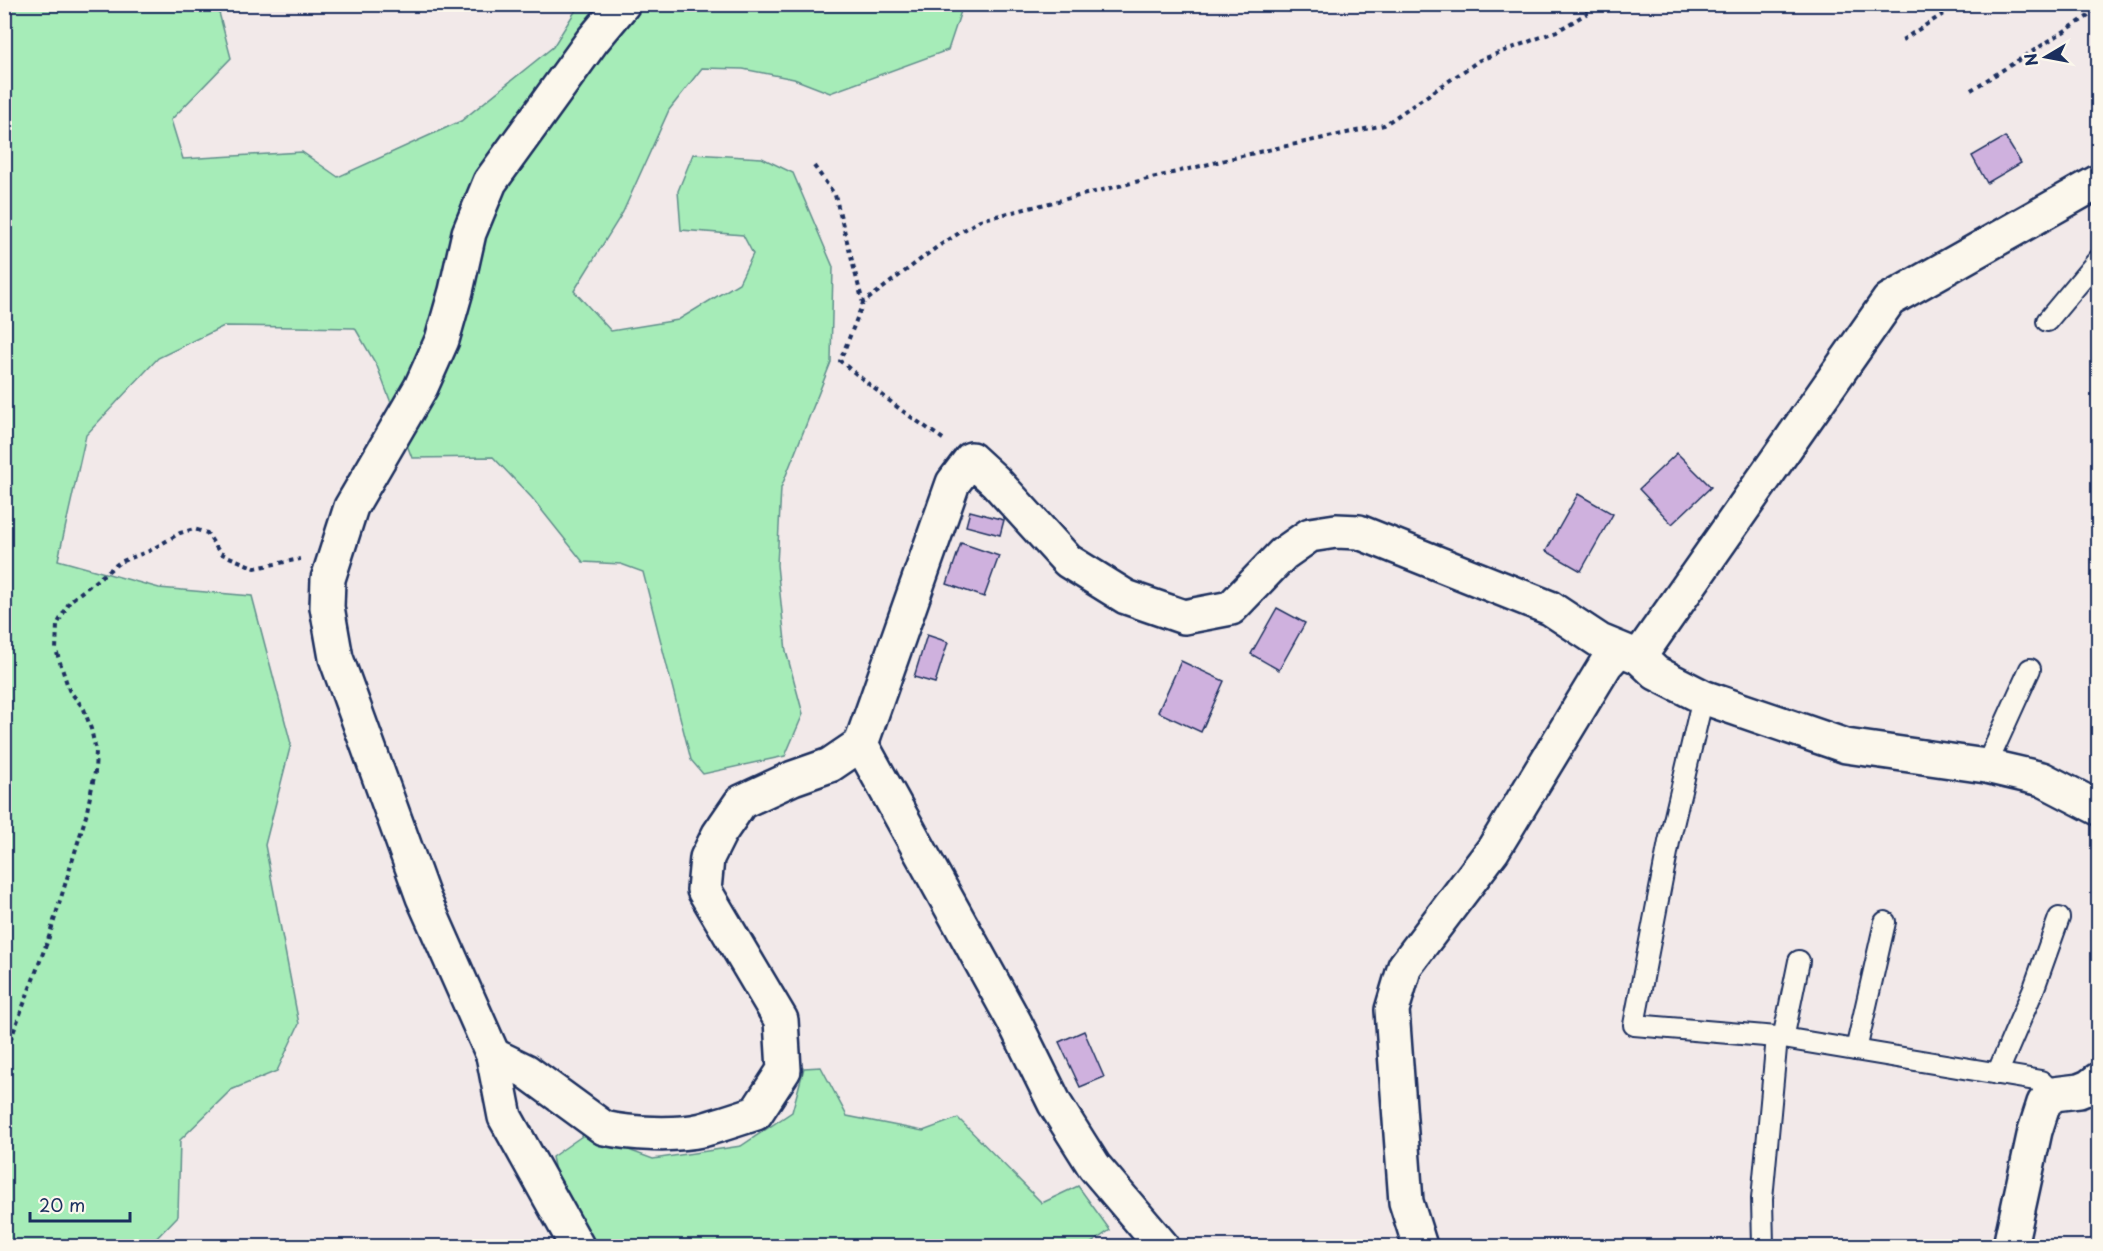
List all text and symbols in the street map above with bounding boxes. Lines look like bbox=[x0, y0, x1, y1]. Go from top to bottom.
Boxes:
north arrow bbox=[2016, 27, 2076, 87]
text: N bbox=[2017, 51, 2043, 68]
scale bar bbox=[30, 1185, 130, 1223]
text: 20 m bbox=[39, 1191, 85, 1218]

